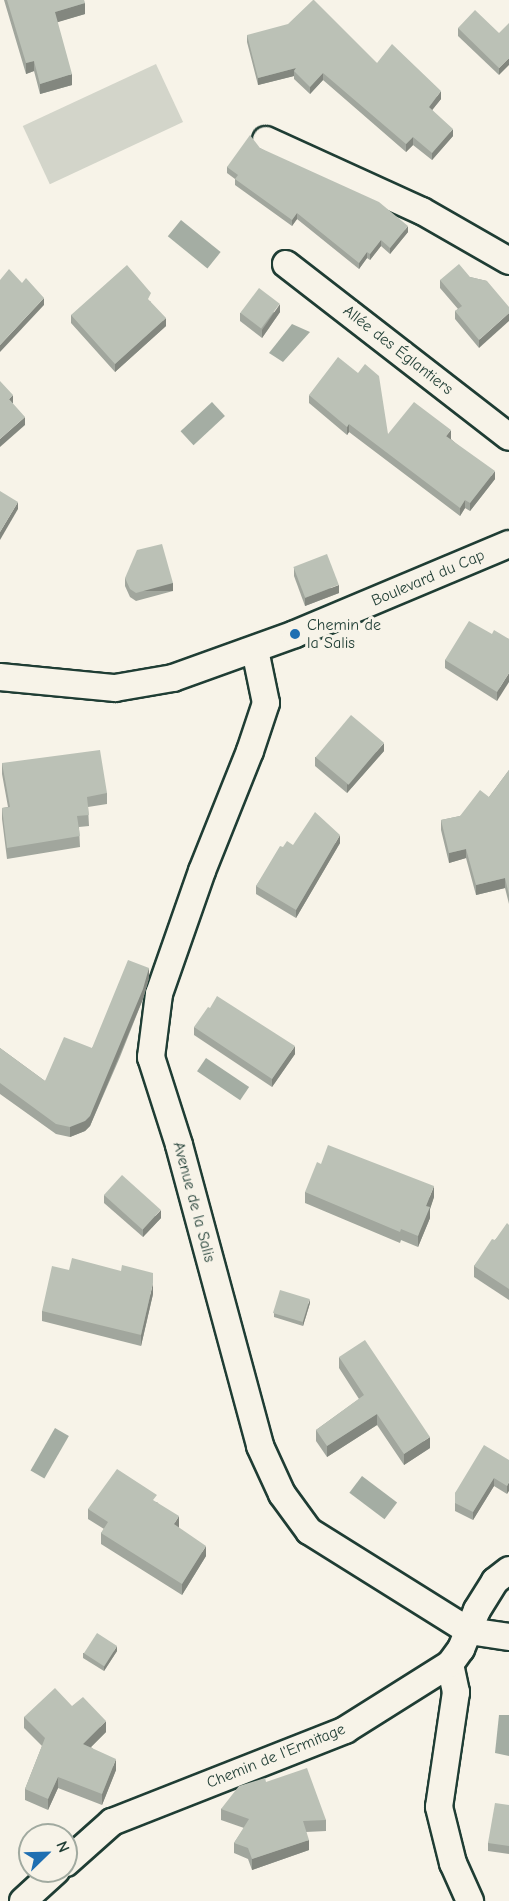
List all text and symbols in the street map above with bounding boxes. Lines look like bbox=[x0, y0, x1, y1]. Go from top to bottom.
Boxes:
street label: Allée des Églantiers bbox=[339, 301, 457, 399]
street label: Boulevard du Cap bbox=[369, 546, 487, 610]
place label: Chemin de la Salis bbox=[307, 615, 381, 653]
marker: Chemin de la Salis bbox=[288, 627, 302, 641]
street label: Avenue de la Salis bbox=[169, 1140, 219, 1264]
street label: Chemin de l'Ermitage bbox=[204, 1719, 348, 1793]
north arrow bbox=[18, 1823, 78, 1883]
text: N bbox=[52, 1838, 73, 1855]

